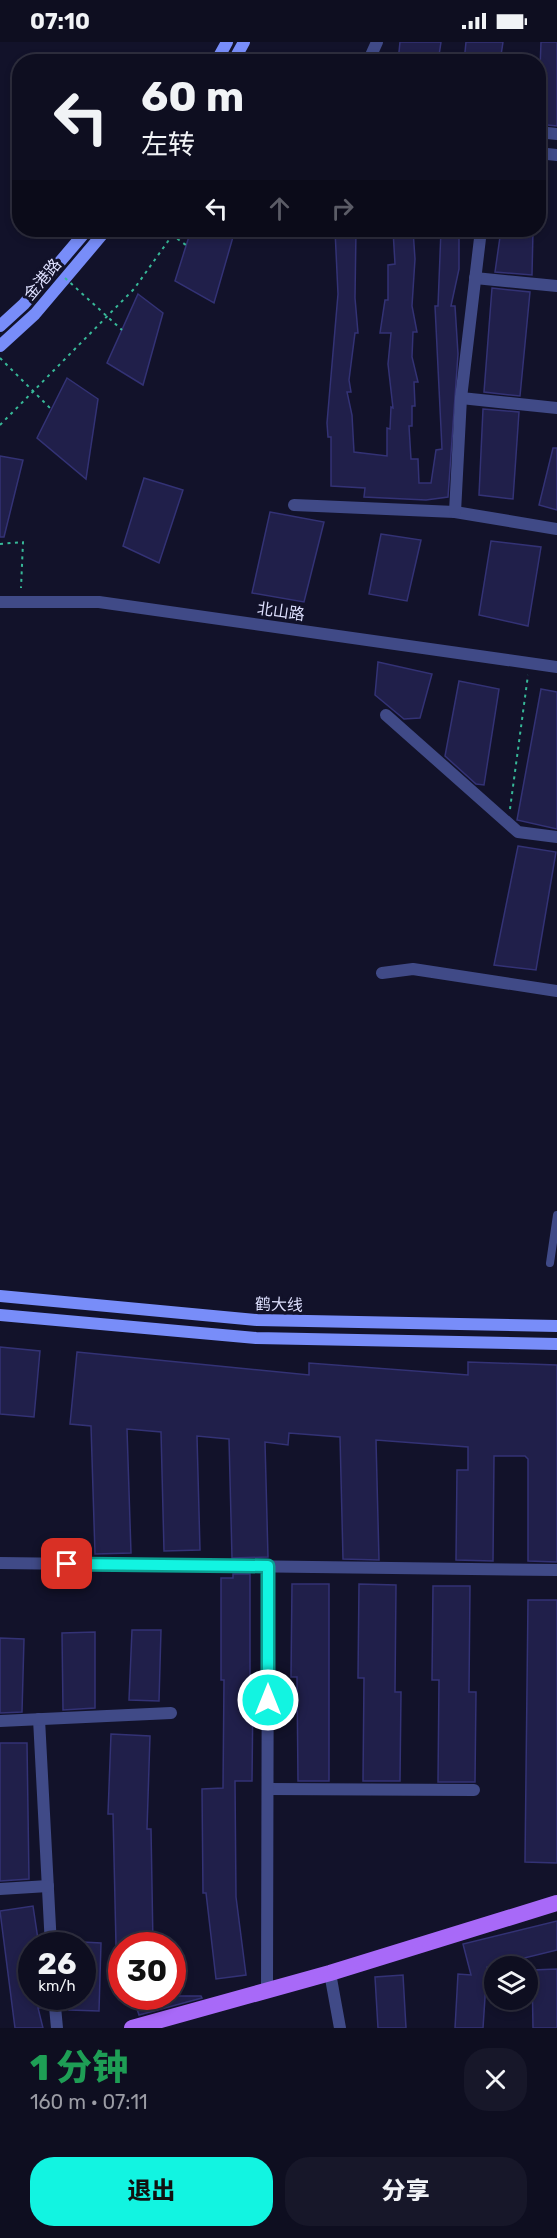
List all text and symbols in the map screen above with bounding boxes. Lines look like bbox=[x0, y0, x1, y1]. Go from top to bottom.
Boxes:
text: 07:10 bbox=[30, 8, 90, 35]
text: 60 m bbox=[141, 72, 244, 122]
icon: left bbox=[42, 78, 120, 156]
text: 左转 bbox=[141, 129, 195, 161]
icon: left bbox=[200, 192, 233, 225]
icon: ahead bbox=[263, 192, 296, 225]
icon: right bbox=[326, 192, 359, 225]
street label: 金港路 bbox=[20, 255, 65, 304]
street label: 北山路 bbox=[256, 599, 306, 624]
street label: 鹤大线 bbox=[255, 1294, 303, 1315]
pin bbox=[41, 1538, 92, 1589]
icon: arrive bbox=[50, 1547, 83, 1580]
position arrow bbox=[236, 1668, 300, 1732]
speed limit sign: 30 bbox=[108, 1932, 186, 2010]
text: 26 bbox=[37, 1946, 77, 1982]
map controls bbox=[484, 1956, 538, 2010]
button: layers bbox=[484, 1956, 538, 2010]
text: km/h bbox=[38, 1977, 76, 1995]
text: 1 分钟 bbox=[30, 2046, 128, 2089]
button: close bbox=[464, 2048, 527, 2111]
text: 160 m · 07:11 bbox=[30, 2090, 148, 2114]
button: 退出 bbox=[30, 2157, 273, 2226]
button: 分享 bbox=[285, 2157, 527, 2226]

